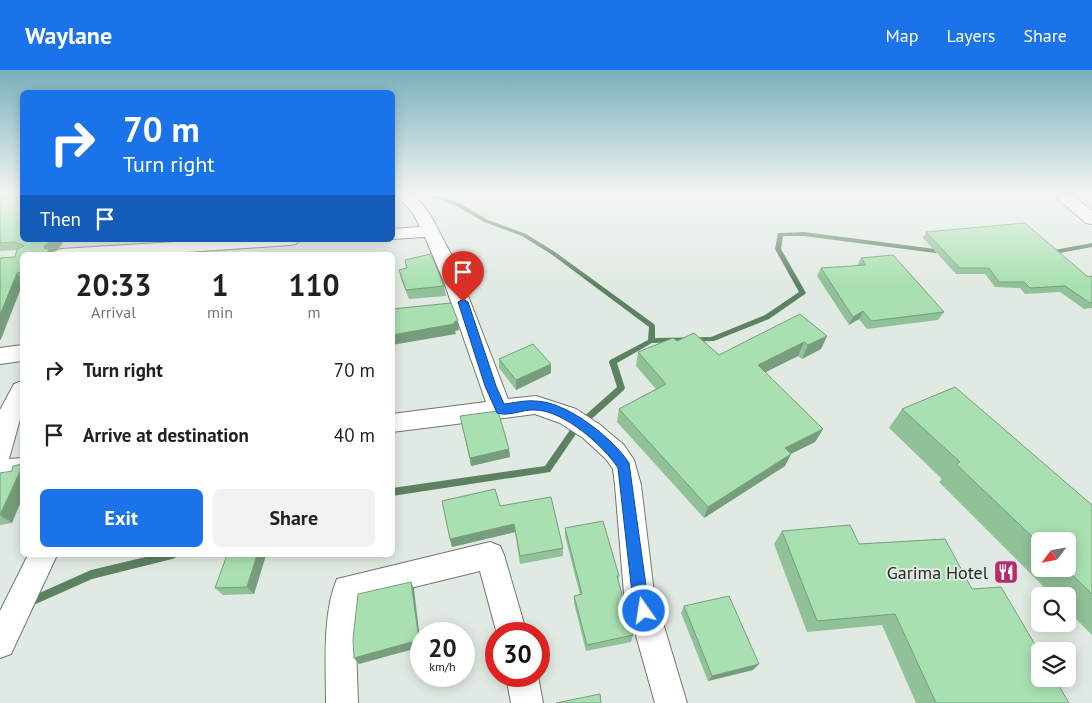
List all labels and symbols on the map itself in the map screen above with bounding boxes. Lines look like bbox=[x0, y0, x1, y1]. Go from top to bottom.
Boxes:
pin bbox=[442, 251, 484, 302]
north arrow bbox=[1031, 532, 1076, 578]
restaurant icon: Garima Hotel bbox=[993, 559, 1019, 585]
place label: Garima Hotel bbox=[887, 561, 989, 584]
position arrow bbox=[617, 584, 669, 636]
speed limit sign: 30 bbox=[485, 622, 550, 687]

